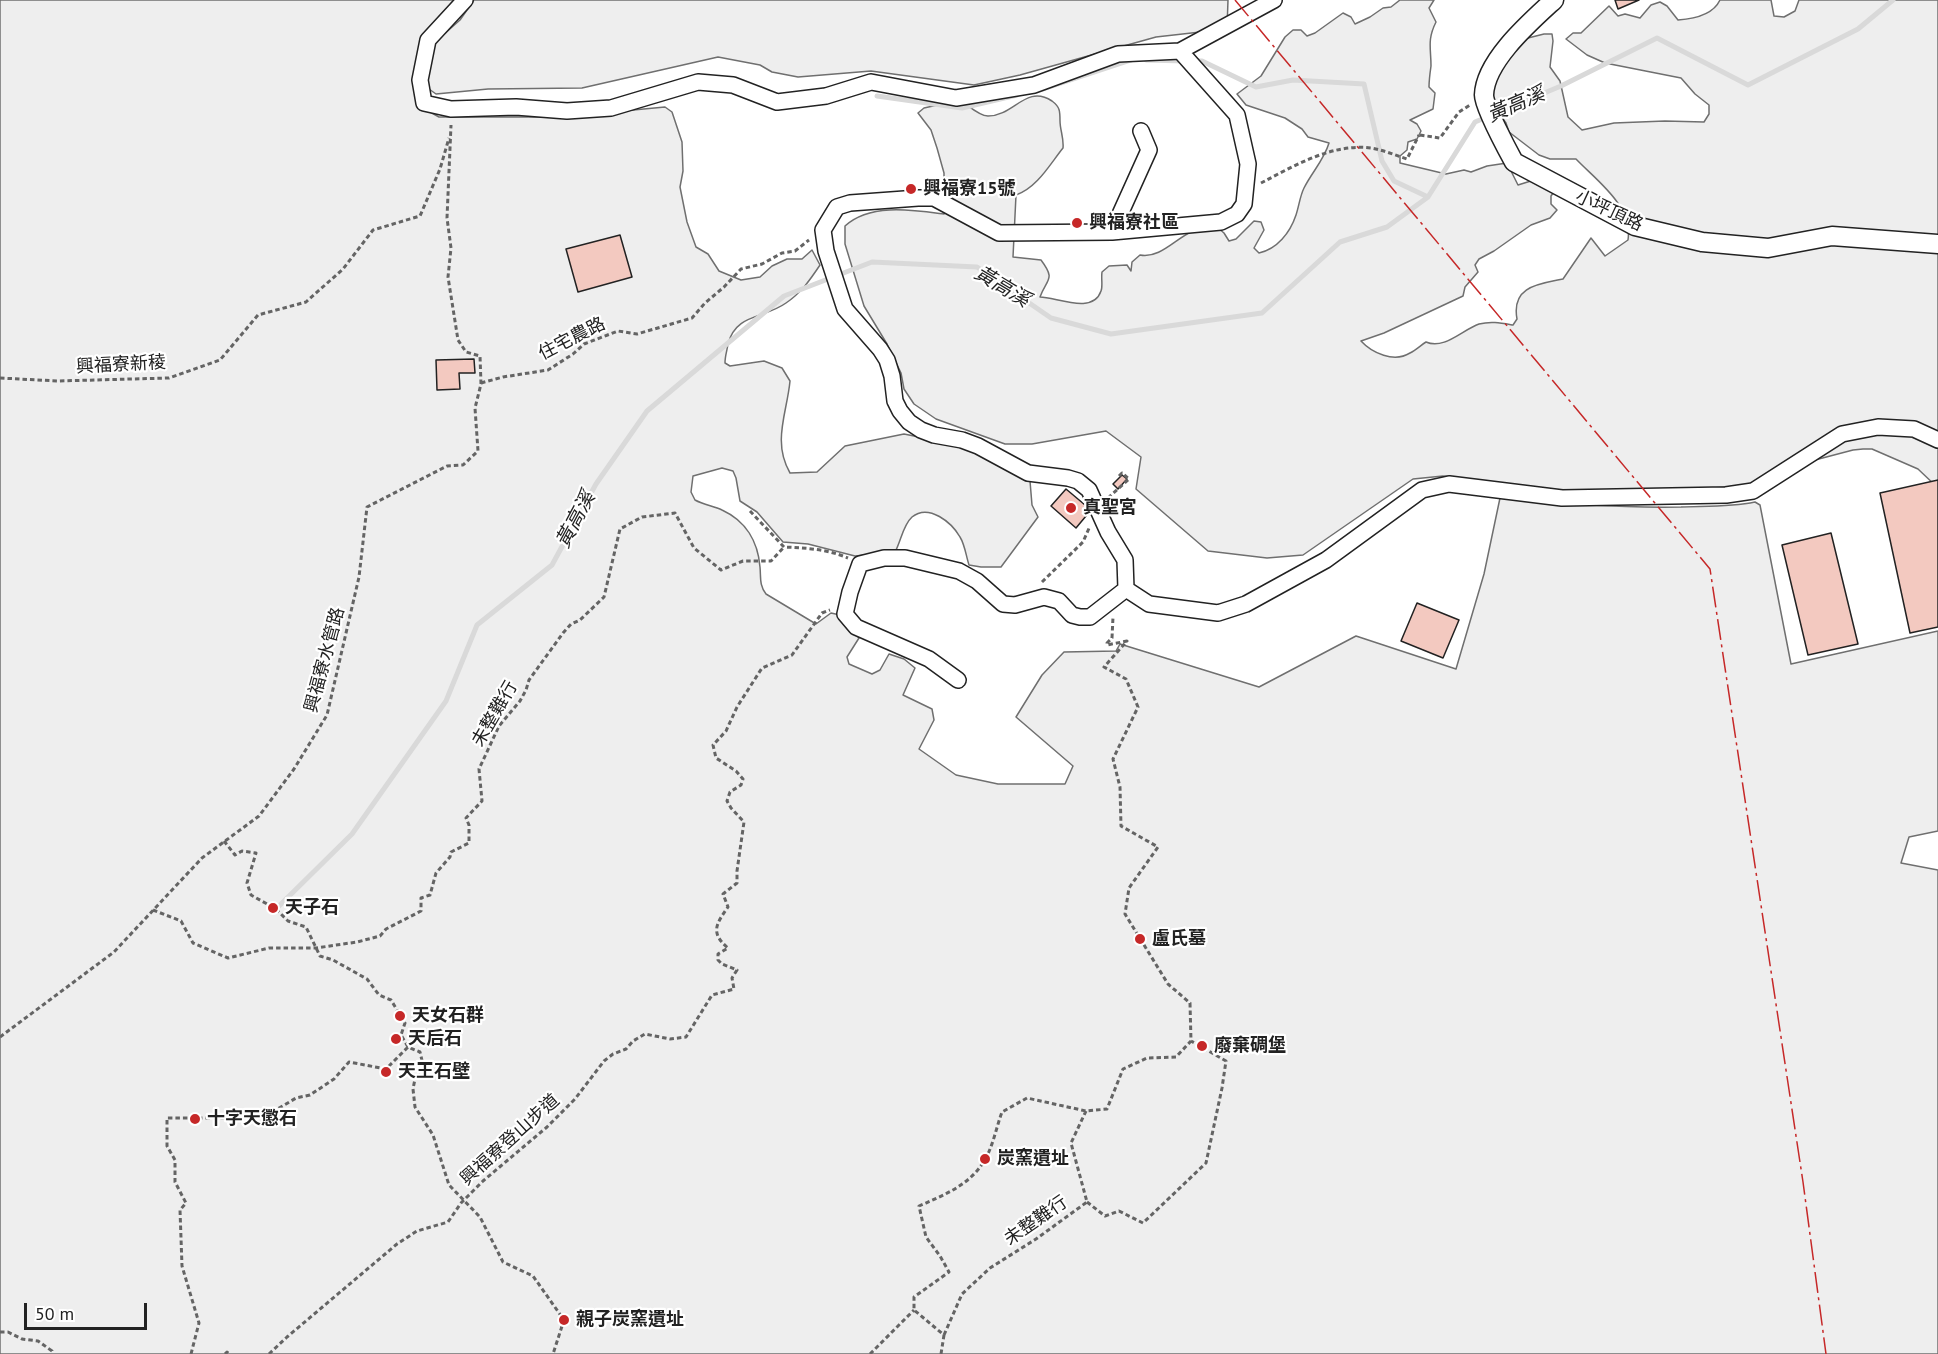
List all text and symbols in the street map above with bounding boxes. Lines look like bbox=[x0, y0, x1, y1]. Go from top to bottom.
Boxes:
water label: 黃高溪 bbox=[1484, 82, 1548, 128]
place label: 興福寮15號 bbox=[923, 178, 1015, 200]
marker: 興福寮15號 bbox=[904, 182, 918, 196]
street label: 小坪頂路 bbox=[1572, 186, 1646, 236]
place label: 興福寮社區 bbox=[1089, 212, 1179, 234]
marker: 興福寮社區 bbox=[1070, 216, 1084, 230]
water label: 黃高溪 bbox=[970, 261, 1034, 313]
street label: 住宅農路 bbox=[535, 313, 609, 365]
street label: 興福寮新稜 bbox=[75, 352, 167, 378]
water label: 黃高溪 bbox=[551, 488, 601, 552]
place label: 真聖宮 bbox=[1083, 497, 1137, 519]
marker: 真聖宮 bbox=[1064, 501, 1078, 515]
street label: 興福寮水管路 bbox=[301, 605, 349, 715]
street label: 未整難行 bbox=[468, 677, 522, 751]
place label: 天子石 bbox=[285, 897, 339, 919]
marker: 天子石 bbox=[266, 901, 280, 915]
place label: 盧氏墓 bbox=[1152, 928, 1206, 950]
marker: 盧氏墓 bbox=[1133, 932, 1147, 946]
place label: 天女石群 bbox=[412, 1005, 484, 1027]
marker: 天女石群 bbox=[393, 1009, 407, 1023]
place label: 天后石 bbox=[408, 1028, 462, 1050]
marker: 天后石 bbox=[389, 1032, 403, 1046]
place label: 廢棄碉堡 bbox=[1214, 1035, 1286, 1057]
marker: 廢棄碉堡 bbox=[1195, 1039, 1209, 1053]
place label: 天王石壁 bbox=[398, 1061, 470, 1083]
marker: 天王石壁 bbox=[379, 1065, 393, 1079]
street label: 興福寮登山步道 bbox=[456, 1090, 564, 1190]
place label: 十字天懲石 bbox=[207, 1108, 297, 1130]
marker: 十字天懲石 bbox=[188, 1112, 202, 1126]
place label: 炭窯遺址 bbox=[997, 1148, 1069, 1170]
marker: 炭窯遺址 bbox=[978, 1152, 992, 1166]
street label: 未整難行 bbox=[1000, 1192, 1072, 1250]
scale bar bbox=[27, 1291, 150, 1329]
text: 50 m bbox=[35, 1302, 74, 1325]
place label: 親子炭窯遺址 bbox=[576, 1309, 684, 1331]
marker: 親子炭窯遺址 bbox=[557, 1313, 571, 1327]

